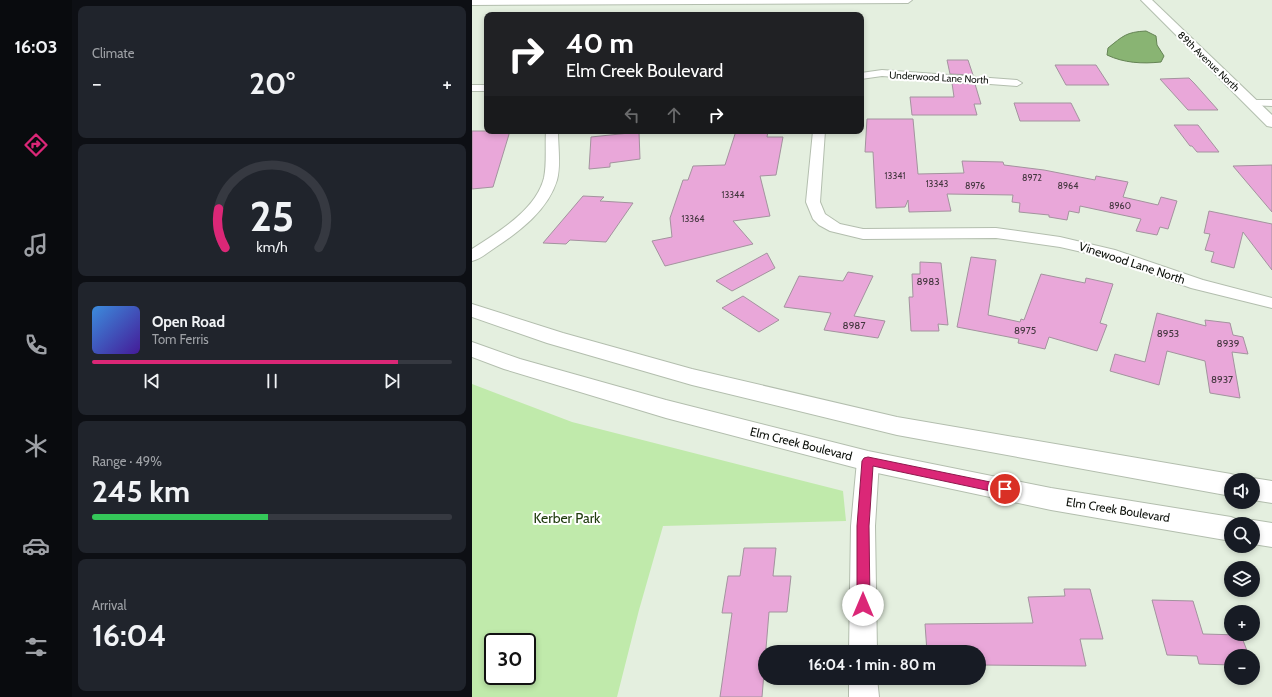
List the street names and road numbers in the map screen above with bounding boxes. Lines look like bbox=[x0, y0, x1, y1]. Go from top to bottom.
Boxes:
street label: 89th Avenue North bbox=[1175, 29, 1242, 94]
street label: Underwood Lane North bbox=[889, 68, 989, 87]
street label: Vinewood Lane North bbox=[1077, 238, 1187, 287]
street label: Elm Creek Boulevard bbox=[748, 424, 854, 463]
street label: Elm Creek Boulevard bbox=[1065, 494, 1171, 525]

